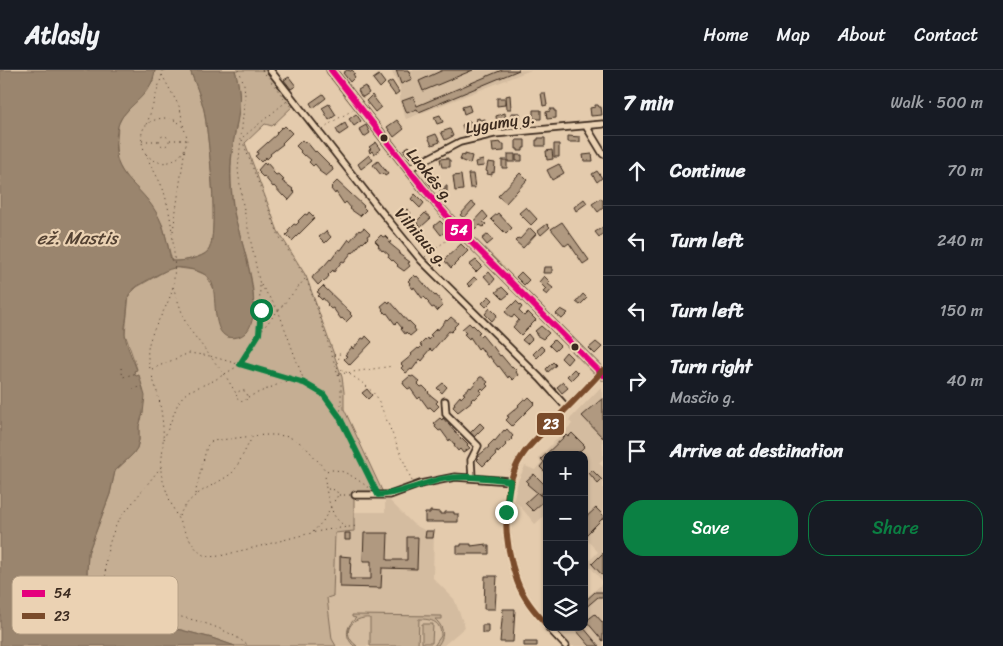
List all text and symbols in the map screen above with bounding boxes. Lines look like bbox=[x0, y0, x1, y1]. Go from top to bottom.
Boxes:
text: Atlasly bbox=[25, 14, 99, 56]
text: Home bbox=[704, 19, 749, 51]
text: Map bbox=[777, 19, 810, 51]
text: About bbox=[838, 19, 886, 51]
text: Contact bbox=[914, 19, 978, 51]
text: 7 min bbox=[623, 84, 674, 122]
text: Walk · 500 m bbox=[891, 88, 983, 117]
street label: Lygumų g. bbox=[463, 103, 537, 142]
unlabelled marker bbox=[379, 133, 389, 143]
street label: Luokės g. bbox=[399, 141, 462, 210]
text: Continue bbox=[670, 154, 746, 187]
text: 70 m bbox=[947, 156, 983, 185]
icon: ahead bbox=[623, 157, 651, 185]
street label: Vilniaus g. bbox=[387, 201, 456, 274]
line badge: 54 bbox=[444, 218, 473, 242]
text: 54 bbox=[450, 218, 468, 243]
water label: ež. Mastis bbox=[37, 222, 120, 254]
text: Turn left bbox=[670, 224, 743, 257]
text: 240 m bbox=[937, 226, 983, 255]
icon: left bbox=[623, 227, 651, 255]
text: Turn left bbox=[670, 294, 743, 327]
text: 150 m bbox=[940, 296, 983, 325]
icon: left bbox=[623, 297, 651, 325]
route start bbox=[250, 299, 273, 322]
unlabelled marker bbox=[570, 342, 580, 352]
text: Turn right bbox=[670, 350, 752, 383]
text: 40 m bbox=[946, 366, 983, 395]
icon: right bbox=[623, 367, 651, 395]
text: Masčio g. bbox=[670, 383, 736, 412]
line badge: 23 bbox=[536, 412, 565, 436]
text: 23 bbox=[542, 412, 559, 437]
text: Arrive at destination bbox=[670, 434, 843, 467]
icon: arrive bbox=[623, 437, 651, 465]
map controls bbox=[543, 451, 588, 631]
button: + bbox=[543, 451, 588, 496]
button: − bbox=[543, 496, 588, 541]
button: Save bbox=[623, 500, 798, 556]
button: Share bbox=[808, 500, 983, 556]
route end bbox=[495, 501, 518, 524]
button: locate bbox=[543, 541, 588, 586]
legend bbox=[12, 576, 178, 634]
text: 54 bbox=[54, 581, 72, 606]
button: layers bbox=[543, 586, 588, 631]
text: 23 bbox=[54, 604, 70, 629]

